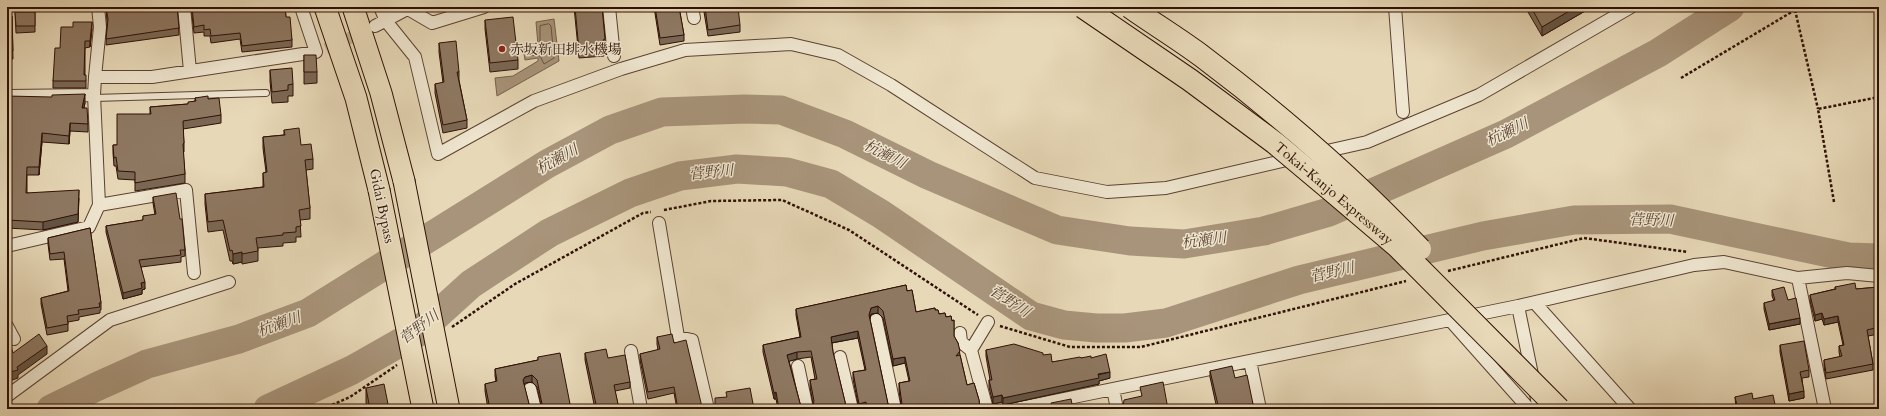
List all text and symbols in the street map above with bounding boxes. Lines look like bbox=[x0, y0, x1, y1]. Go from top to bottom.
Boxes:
place label: 赤坂新田排水機場 bbox=[510, 40, 622, 59]
marker: 赤坂新田排水機場 bbox=[497, 44, 507, 54]
water label: 杭瀬川 bbox=[1482, 112, 1533, 151]
water label: 杭瀬川 bbox=[860, 135, 911, 174]
street label: Tokai-Kanjo Expressway bbox=[1271, 137, 1398, 249]
water label: 杭瀬川 bbox=[532, 138, 583, 179]
water label: 菅野川 bbox=[688, 159, 736, 184]
street label: Gidai Bypass bbox=[365, 167, 399, 245]
water label: 菅野川 bbox=[1628, 210, 1676, 230]
water label: 杭瀬川 bbox=[1180, 227, 1230, 253]
water label: 菅野川 bbox=[1308, 257, 1358, 287]
water label: 菅野川 bbox=[986, 280, 1036, 323]
water label: 菅野川 bbox=[395, 304, 445, 349]
water label: 杭瀬川 bbox=[254, 306, 305, 341]

